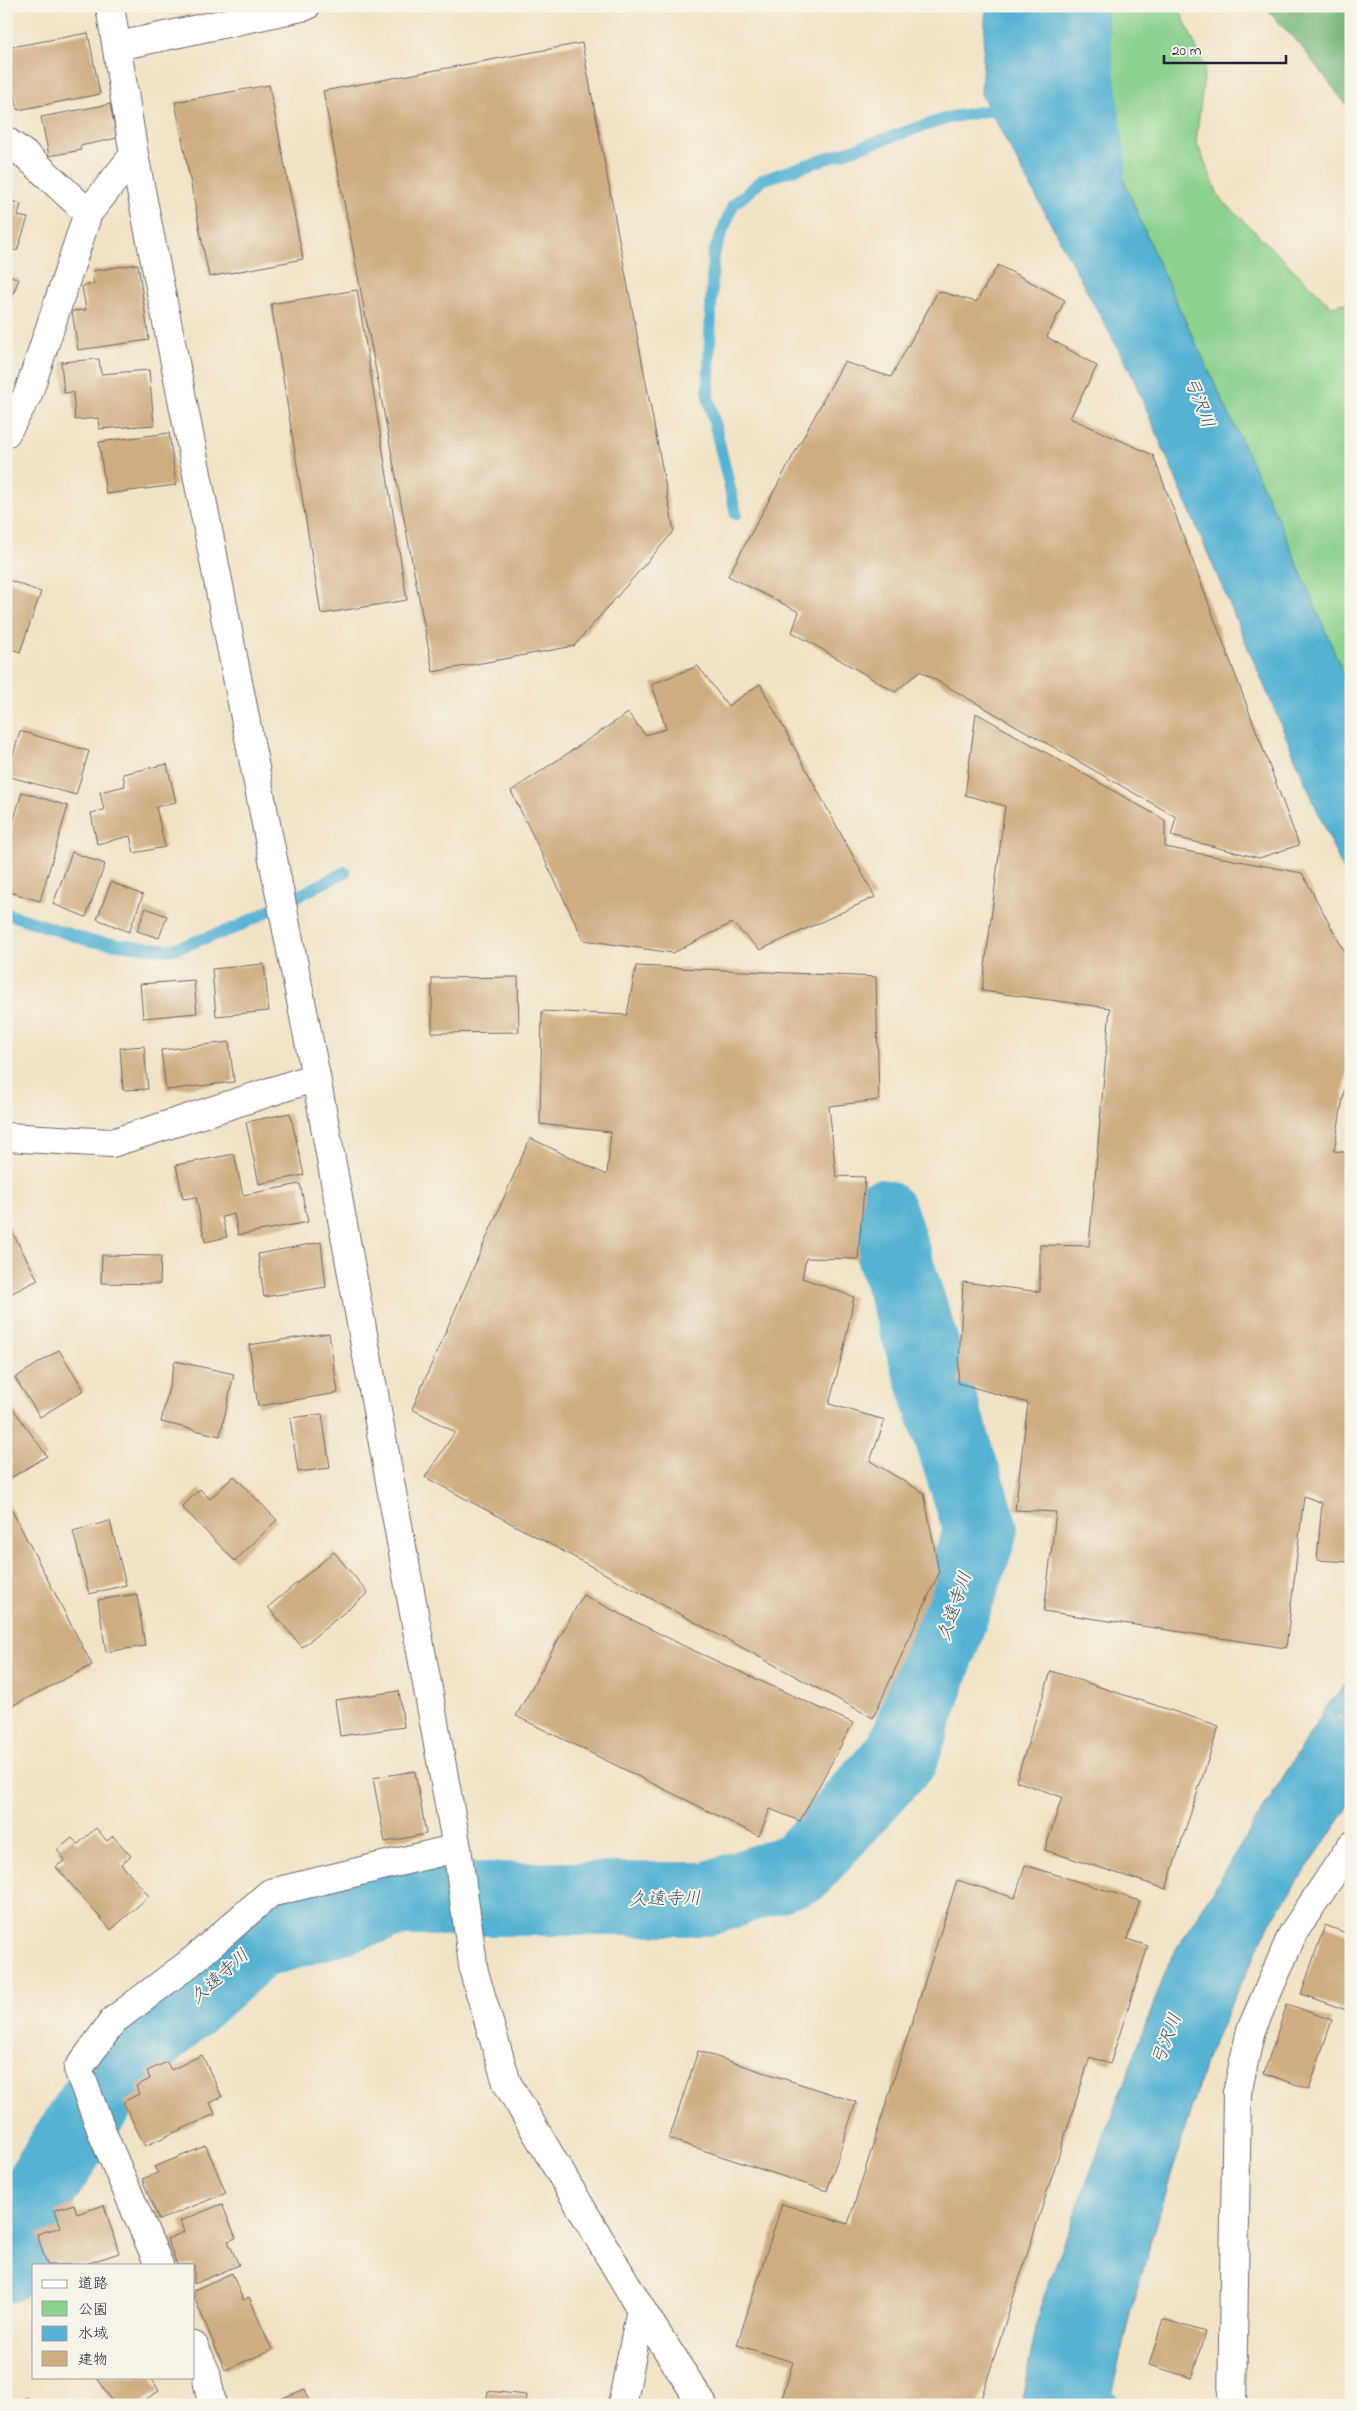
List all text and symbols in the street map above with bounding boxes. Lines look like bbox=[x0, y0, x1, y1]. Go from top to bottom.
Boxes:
scale bar bbox=[1164, 32, 1287, 64]
text: 20 m bbox=[1172, 40, 1202, 62]
water label: 弓沢川 bbox=[1176, 373, 1220, 433]
water label: 久遠寺川 bbox=[932, 1568, 980, 1645]
water label: 久遠寺川 bbox=[629, 1886, 701, 1914]
water label: 久遠寺川 bbox=[185, 1944, 256, 2011]
water label: 弓沢川 bbox=[1146, 2010, 1190, 2070]
legend bbox=[32, 2264, 195, 2378]
text: 道路 bbox=[78, 2273, 108, 2295]
text: 公園 bbox=[78, 2299, 108, 2321]
text: 水域 bbox=[78, 2323, 108, 2345]
text: 建物 bbox=[78, 2349, 108, 2371]

